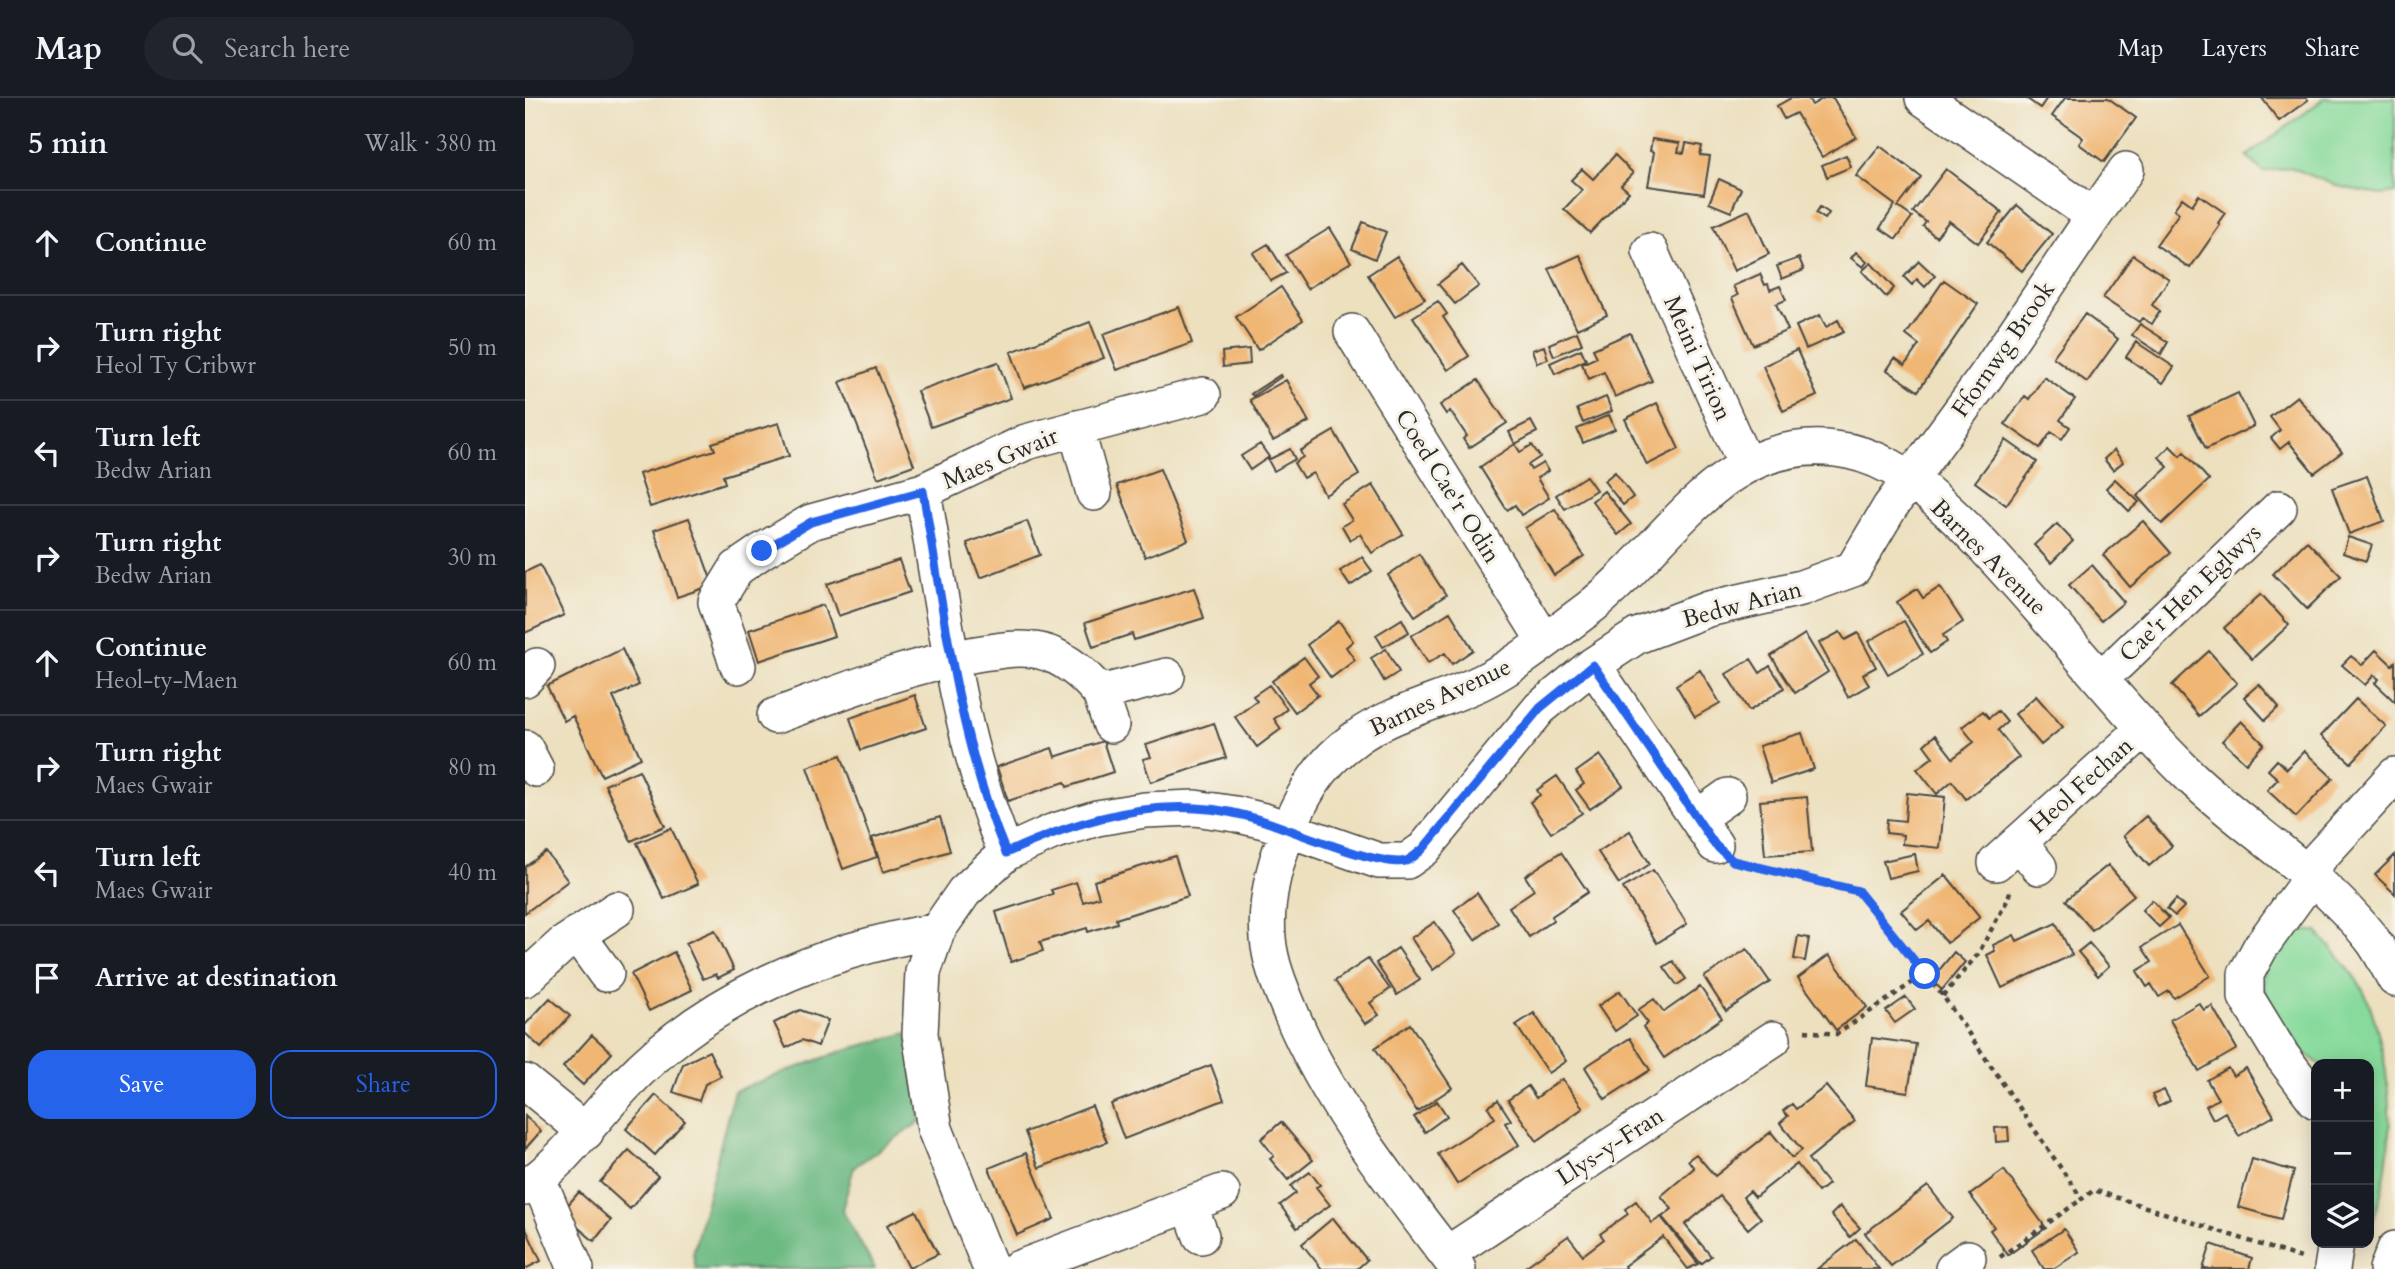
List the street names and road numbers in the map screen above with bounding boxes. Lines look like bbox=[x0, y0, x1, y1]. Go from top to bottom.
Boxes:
street label: Ffornwg Brook bbox=[1944, 274, 2063, 424]
street label: Meini Tirion bbox=[1655, 290, 1740, 426]
street label: Coed Cae'r Odin bbox=[1387, 403, 1508, 570]
street label: Maes Gwair bbox=[937, 419, 1063, 498]
street label: Barnes Avenue bbox=[1923, 492, 2054, 623]
street label: Cae'r Hen Eglwys bbox=[2112, 517, 2269, 670]
street label: Bedw Arian bbox=[1679, 573, 1806, 636]
street label: Barnes Avenue bbox=[1364, 650, 1516, 745]
street label: Heol Fechan bbox=[2022, 730, 2141, 841]
street label: Llys-y-Fran bbox=[1550, 1099, 1671, 1193]

